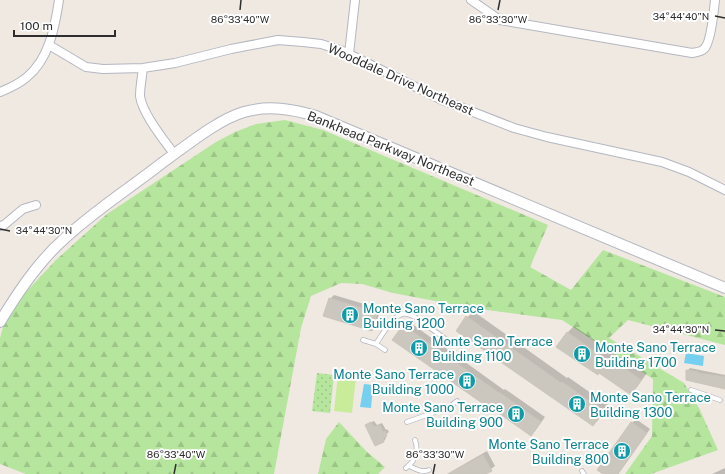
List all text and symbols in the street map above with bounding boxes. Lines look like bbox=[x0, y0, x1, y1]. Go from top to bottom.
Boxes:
text: 34°44'40"N bbox=[653, 10, 709, 22]
scale bar bbox=[14, 12, 115, 38]
text: 86°33'40"W bbox=[211, 13, 270, 25]
text: 86°33'30"W bbox=[469, 13, 528, 25]
text: 100 m bbox=[20, 19, 53, 33]
street label: Wooddale Drive Northeast bbox=[326, 41, 476, 118]
street label: Bankhead Parkway Northeast bbox=[305, 108, 477, 189]
text: 34°44'30"N bbox=[16, 224, 72, 236]
place label: Monte Sano Terrace Building 1200 bbox=[363, 301, 484, 331]
building icon: Monte Sano Terrace Building 1200 bbox=[340, 305, 360, 325]
text: 34°44'30"N bbox=[653, 323, 709, 335]
place label: Monte Sano Terrace Building 1100 bbox=[432, 334, 553, 364]
building icon: Monte Sano Terrace Building 1100 bbox=[409, 338, 429, 358]
place label: Monte Sano Terrace Building 1700 bbox=[595, 340, 716, 370]
building icon: Monte Sano Terrace Building 1700 bbox=[572, 344, 592, 364]
place label: Monte Sano Terrace Building 1000 bbox=[333, 367, 454, 397]
building icon: Monte Sano Terrace Building 1000 bbox=[457, 371, 477, 391]
place label: Monte Sano Terrace Building 1300 bbox=[590, 390, 711, 420]
building icon: Monte Sano Terrace Building 1300 bbox=[567, 394, 587, 414]
place label: Monte Sano Terrace Building 900 bbox=[382, 400, 503, 430]
building icon: Monte Sano Terrace Building 900 bbox=[506, 404, 526, 424]
place label: Monte Sano Terrace Building 800 bbox=[488, 437, 609, 467]
building icon: Monte Sano Terrace Building 800 bbox=[612, 441, 632, 461]
text: 86°33'40"W bbox=[147, 448, 206, 460]
text: 86°33'30"W bbox=[406, 448, 465, 460]

